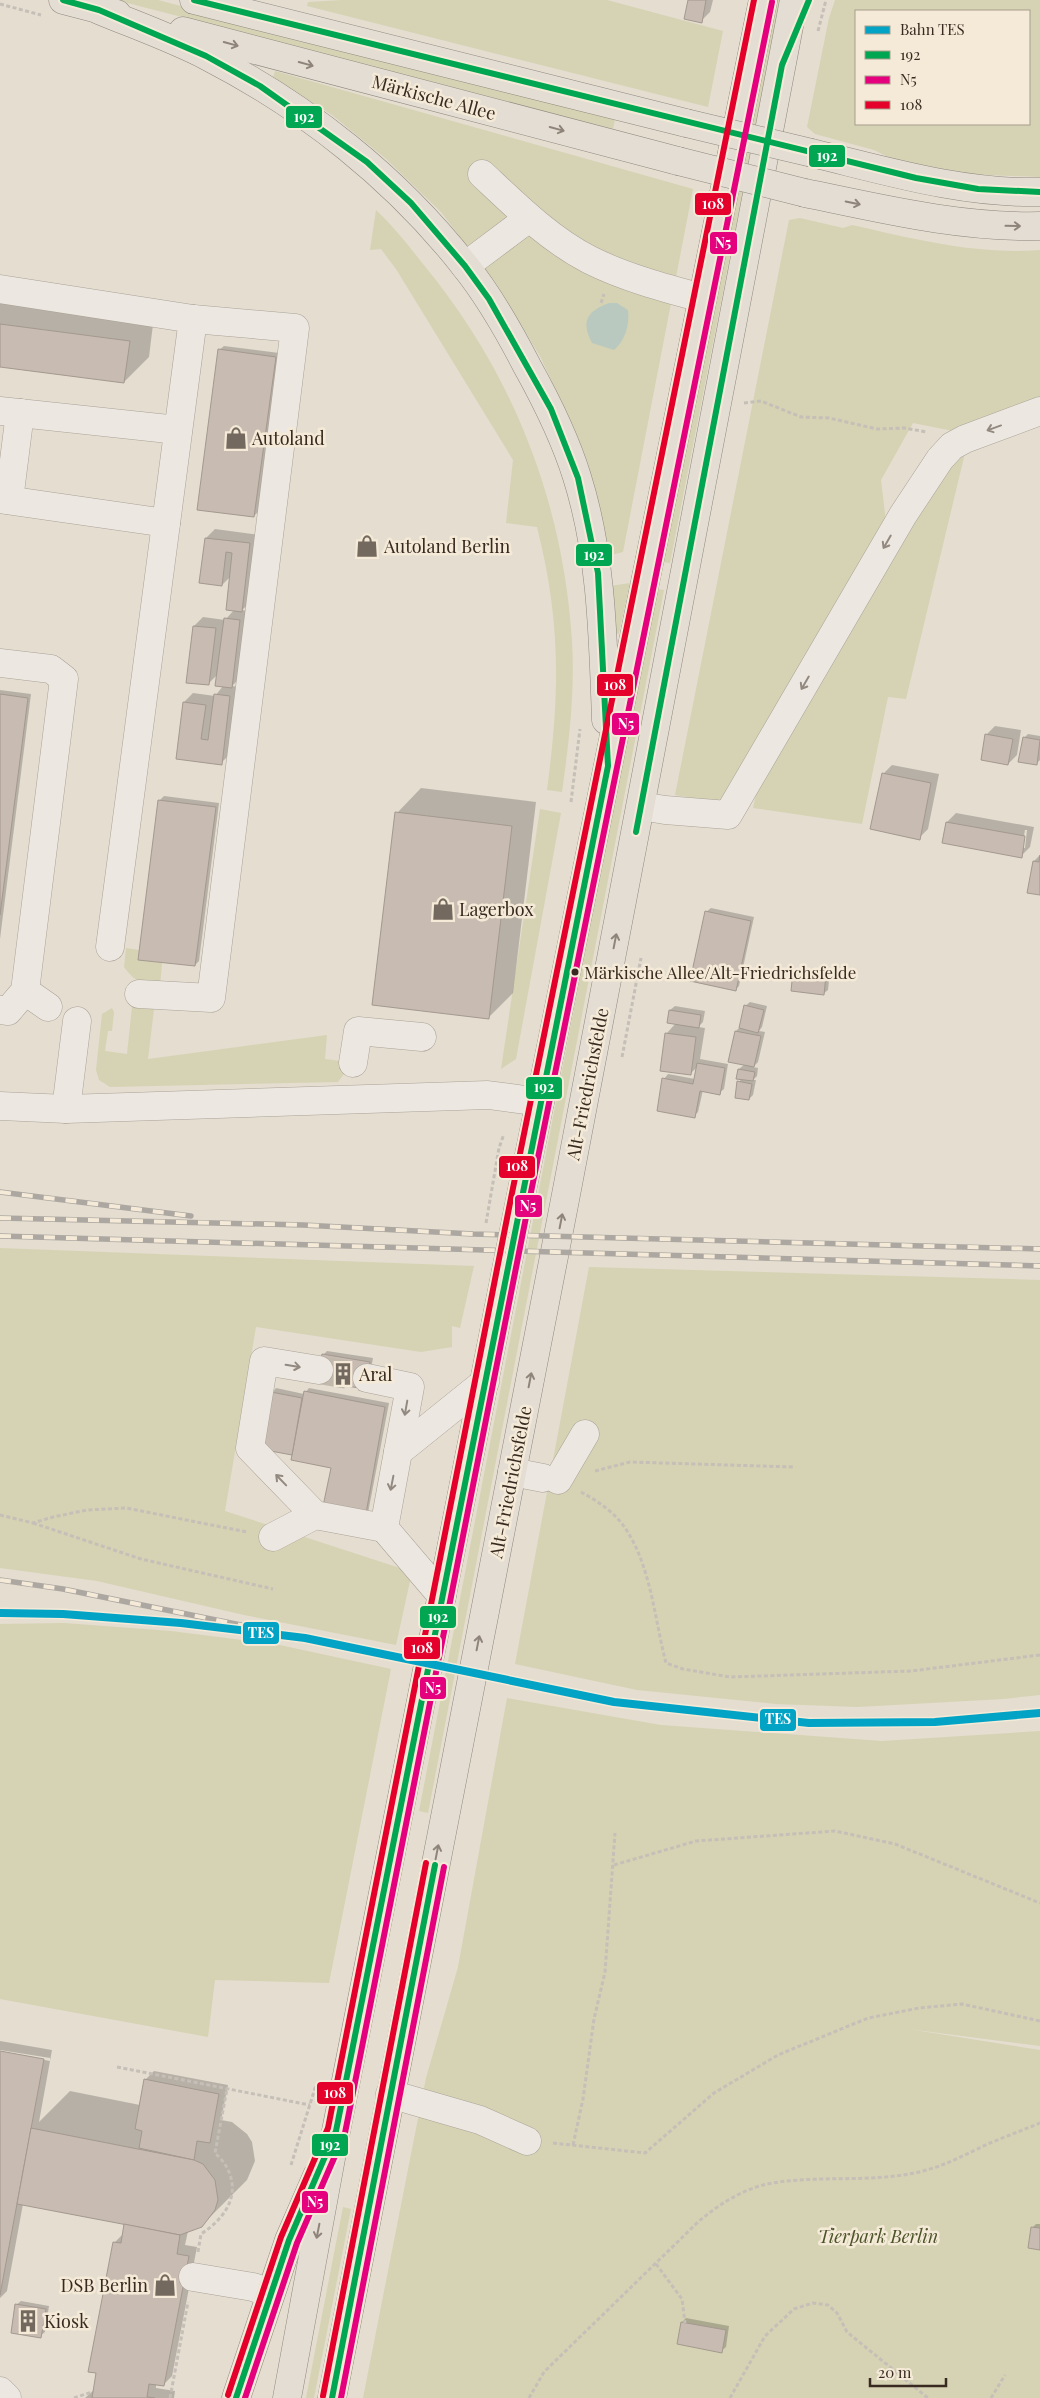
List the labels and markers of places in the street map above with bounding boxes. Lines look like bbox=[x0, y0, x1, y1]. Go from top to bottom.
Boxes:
shop icon: Autoland bbox=[223, 425, 249, 451]
place label: Autoland bbox=[251, 426, 325, 450]
shop icon: Autoland Berlin bbox=[354, 533, 380, 559]
place label: Autoland Berlin bbox=[383, 534, 511, 558]
shop icon: Lagerbox bbox=[430, 896, 456, 922]
place label: Lagerbox bbox=[459, 897, 534, 921]
place label: Märkische Allee/Alt-Friedrichsfelde bbox=[584, 961, 856, 983]
marker: Märkische Allee/Alt-Friedrichsfelde bbox=[570, 967, 580, 977]
building icon: Aral bbox=[330, 1361, 356, 1387]
place label: Aral bbox=[358, 1362, 392, 1386]
shop icon: DSB Berlin bbox=[152, 2272, 178, 2298]
place label: DSB Berlin bbox=[60, 2273, 148, 2297]
building icon: Kiosk bbox=[15, 2308, 41, 2334]
place label: Kiosk bbox=[44, 2309, 89, 2333]

